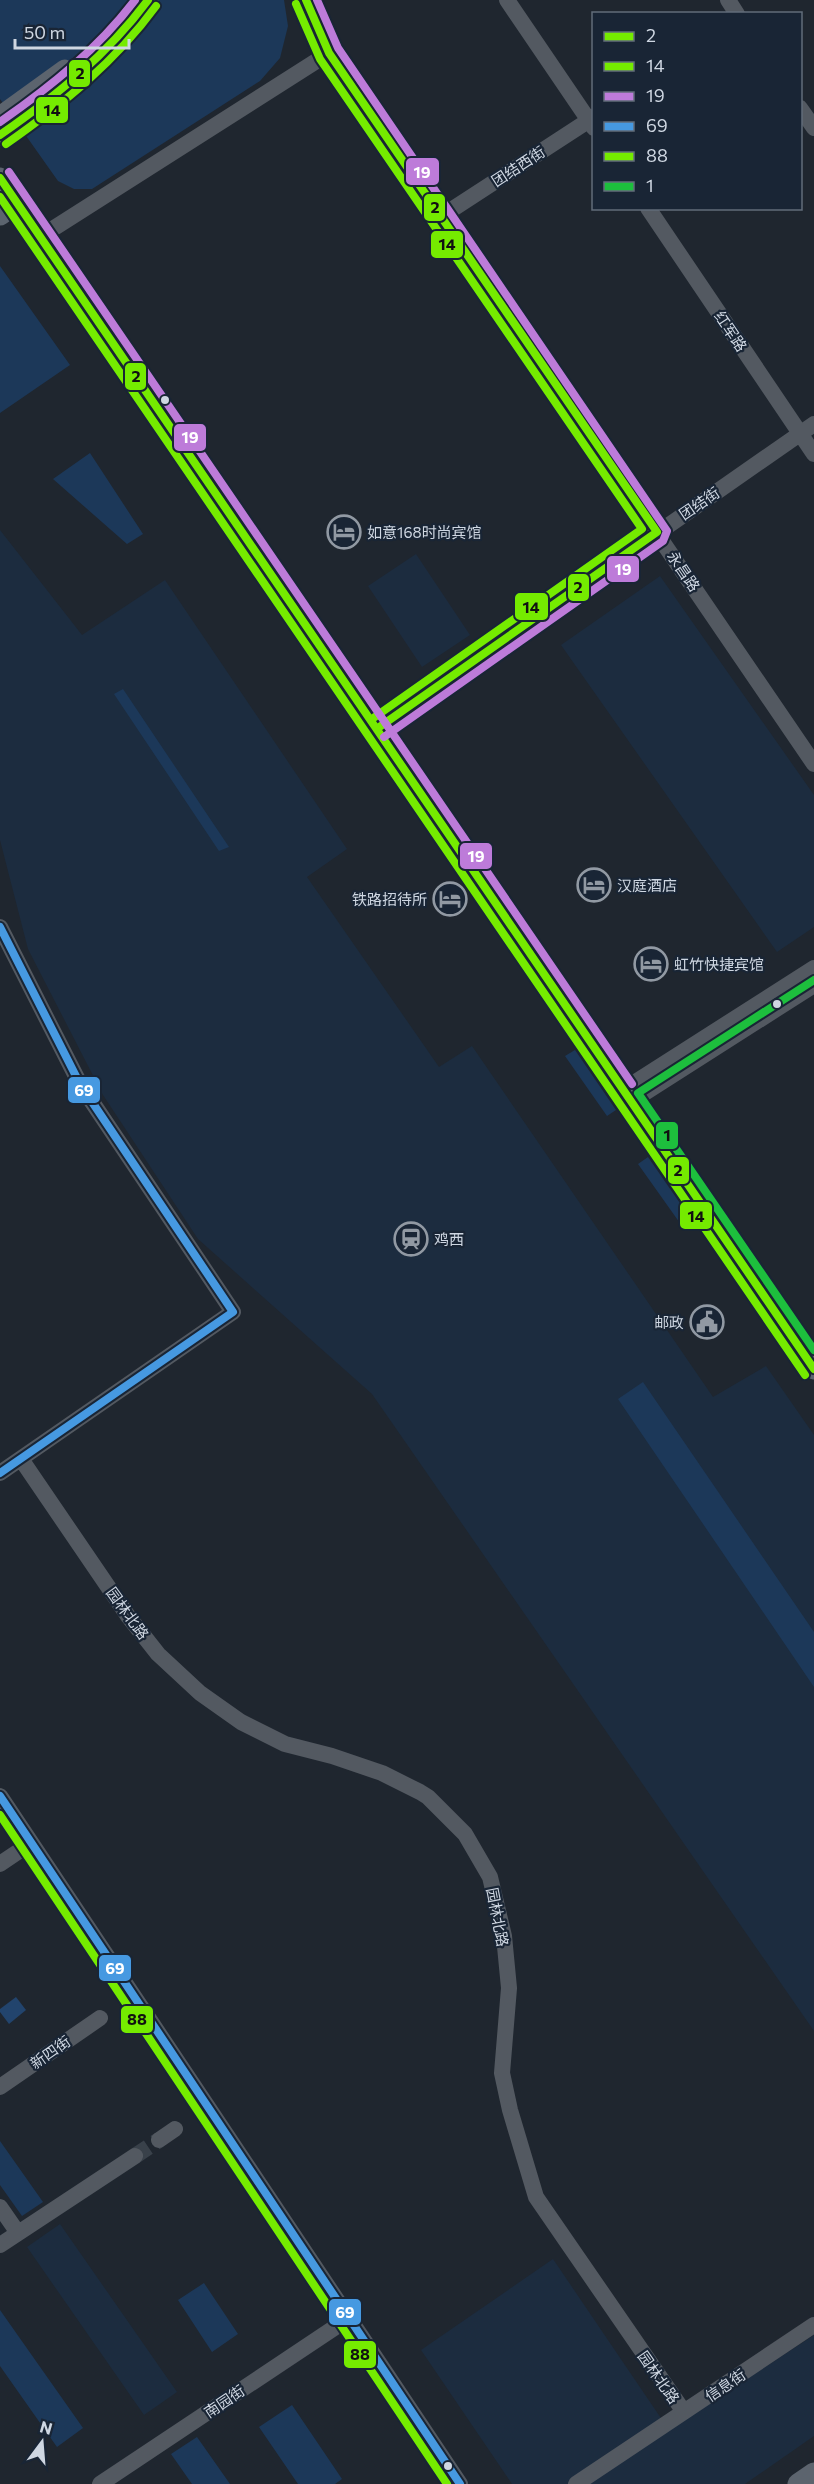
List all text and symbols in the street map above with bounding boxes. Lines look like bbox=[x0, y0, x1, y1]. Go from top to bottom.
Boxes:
scale bar bbox=[15, 12, 129, 50]
legend bbox=[592, 12, 802, 210]
text: 50 m bbox=[24, 21, 65, 43]
text: 2 bbox=[646, 24, 656, 46]
text: 14 bbox=[646, 54, 665, 76]
line badge: 2 bbox=[68, 59, 91, 88]
text: 2 bbox=[75, 63, 85, 82]
text: 19 bbox=[646, 84, 665, 106]
line badge: 14 bbox=[35, 96, 69, 124]
text: 14 bbox=[43, 100, 61, 119]
text: 69 bbox=[646, 114, 668, 136]
street label: 团结西街 bbox=[488, 142, 548, 190]
text: 88 bbox=[646, 144, 668, 166]
line badge: 19 bbox=[405, 157, 440, 186]
text: 19 bbox=[413, 162, 431, 181]
text: 1 bbox=[646, 174, 654, 196]
line badge: 2 bbox=[423, 193, 446, 222]
text: 2 bbox=[430, 197, 440, 216]
line badge: 14 bbox=[430, 230, 464, 259]
text: 14 bbox=[438, 234, 456, 253]
street label: 红军路 bbox=[711, 307, 751, 355]
line badge: 2 bbox=[124, 362, 147, 391]
text: 2 bbox=[131, 366, 141, 385]
unlabelled marker bbox=[159, 394, 171, 406]
line badge: 19 bbox=[173, 423, 207, 452]
text: 19 bbox=[181, 427, 199, 446]
street label: 团结街 bbox=[675, 483, 723, 523]
hotel icon: 如意168时尚宾馆 bbox=[326, 514, 362, 550]
place label: 如意168时尚宾馆 bbox=[367, 523, 482, 541]
street label: 永昌路 bbox=[664, 547, 704, 595]
line badge: 19 bbox=[606, 555, 640, 583]
text: 19 bbox=[614, 559, 632, 578]
line badge: 2 bbox=[567, 573, 590, 602]
text: 2 bbox=[573, 577, 583, 596]
line badge: 14 bbox=[514, 592, 549, 621]
text: 14 bbox=[522, 597, 540, 616]
line badge: 19 bbox=[459, 842, 493, 870]
text: 19 bbox=[467, 846, 485, 865]
hotel icon: 汉庭酒店 bbox=[576, 867, 612, 903]
place label: 汉庭酒店 bbox=[617, 876, 677, 894]
hotel icon: 铁路招待所 bbox=[432, 881, 468, 917]
place label: 铁路招待所 bbox=[352, 890, 427, 908]
hotel icon: 虹竹快捷宾馆 bbox=[633, 946, 669, 982]
place label: 虹竹快捷宾馆 bbox=[674, 955, 764, 973]
unlabelled marker bbox=[771, 998, 783, 1010]
line badge: 69 bbox=[67, 1076, 101, 1104]
text: 69 bbox=[74, 1080, 94, 1099]
line badge: 1 bbox=[655, 1121, 679, 1150]
text: 1 bbox=[663, 1125, 671, 1144]
line badge: 2 bbox=[667, 1156, 690, 1185]
text: 2 bbox=[673, 1160, 683, 1179]
line badge: 14 bbox=[679, 1201, 713, 1230]
text: 14 bbox=[687, 1206, 705, 1225]
station icon: 鸡西 bbox=[393, 1221, 429, 1257]
place label: 鸡西 bbox=[434, 1230, 464, 1248]
public building icon: 邮政 bbox=[689, 1304, 725, 1340]
place label: 邮政 bbox=[654, 1313, 684, 1331]
street label: 园林北路 bbox=[103, 1583, 153, 1643]
street label: 园林北路 bbox=[483, 1886, 513, 1948]
line badge: 69 bbox=[98, 1954, 132, 1982]
text: 69 bbox=[105, 1958, 125, 1977]
line badge: 88 bbox=[120, 2005, 154, 2034]
text: 88 bbox=[127, 2009, 147, 2028]
street label: 新四街 bbox=[26, 2032, 74, 2072]
line badge: 69 bbox=[328, 2298, 362, 2326]
text: 69 bbox=[335, 2302, 355, 2321]
line badge: 88 bbox=[343, 2340, 377, 2369]
text: 88 bbox=[350, 2344, 370, 2363]
street label: 园林北路 bbox=[634, 2347, 684, 2407]
street label: 信息街 bbox=[701, 2365, 749, 2405]
street label: 南园街 bbox=[200, 2381, 248, 2421]
north arrow bbox=[12, 2412, 72, 2472]
text: N bbox=[38, 2416, 55, 2438]
unlabelled marker bbox=[442, 2460, 454, 2472]

